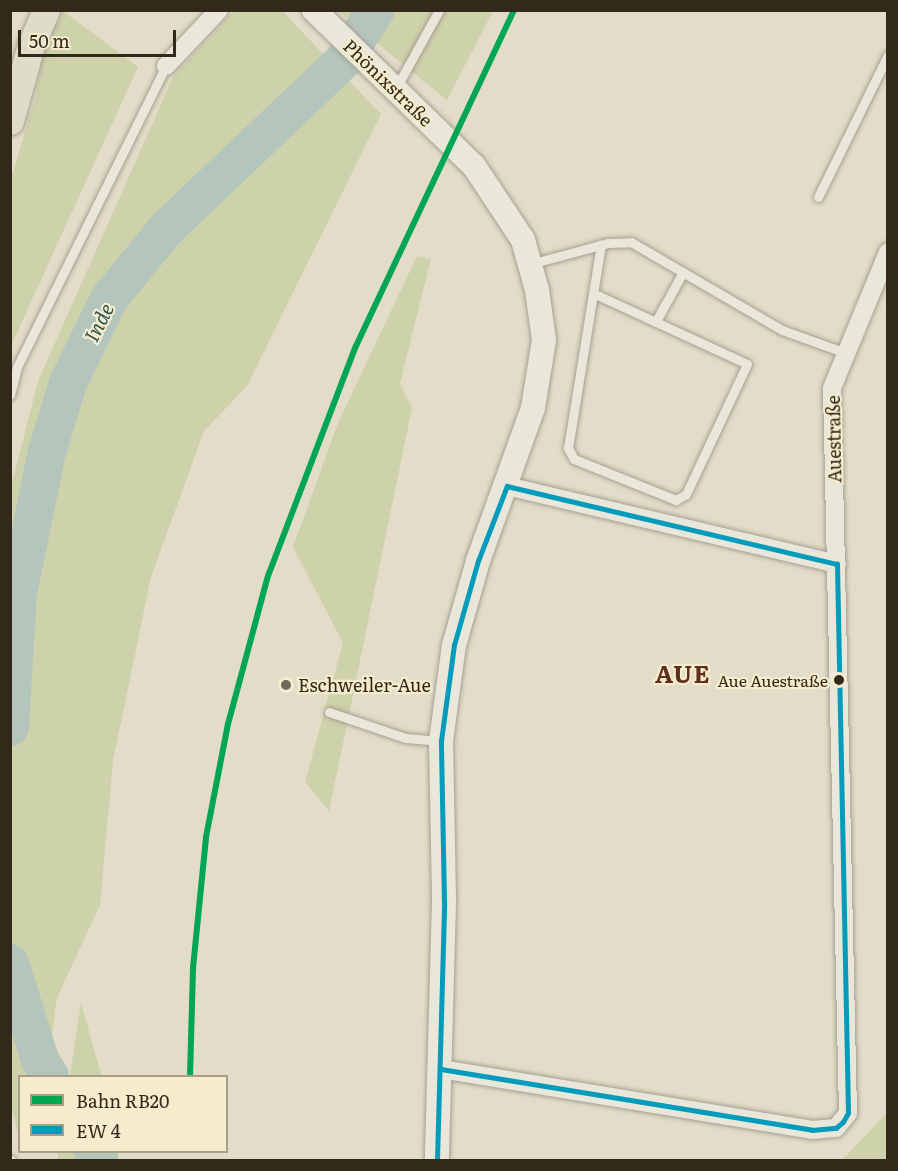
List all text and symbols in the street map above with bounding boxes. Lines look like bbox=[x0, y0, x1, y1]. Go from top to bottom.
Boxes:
scale bar bbox=[21, 18, 178, 56]
text: 50 m bbox=[29, 27, 70, 54]
street label: Phönixstraße bbox=[339, 35, 437, 131]
water label: Inde bbox=[78, 299, 118, 345]
street label: Auestraße bbox=[822, 395, 846, 483]
district label: AUE bbox=[655, 659, 711, 687]
place label: Aue Auestraße bbox=[717, 670, 828, 690]
place label: Eschweiler-Aue bbox=[298, 674, 431, 696]
marker: Aue Auestraße bbox=[833, 674, 845, 686]
marker: Eschweiler-Aue bbox=[279, 678, 293, 692]
legend bbox=[18, 1075, 228, 1153]
text: Bahn RB20 bbox=[76, 1087, 169, 1114]
text: EW 4 bbox=[76, 1117, 121, 1144]

